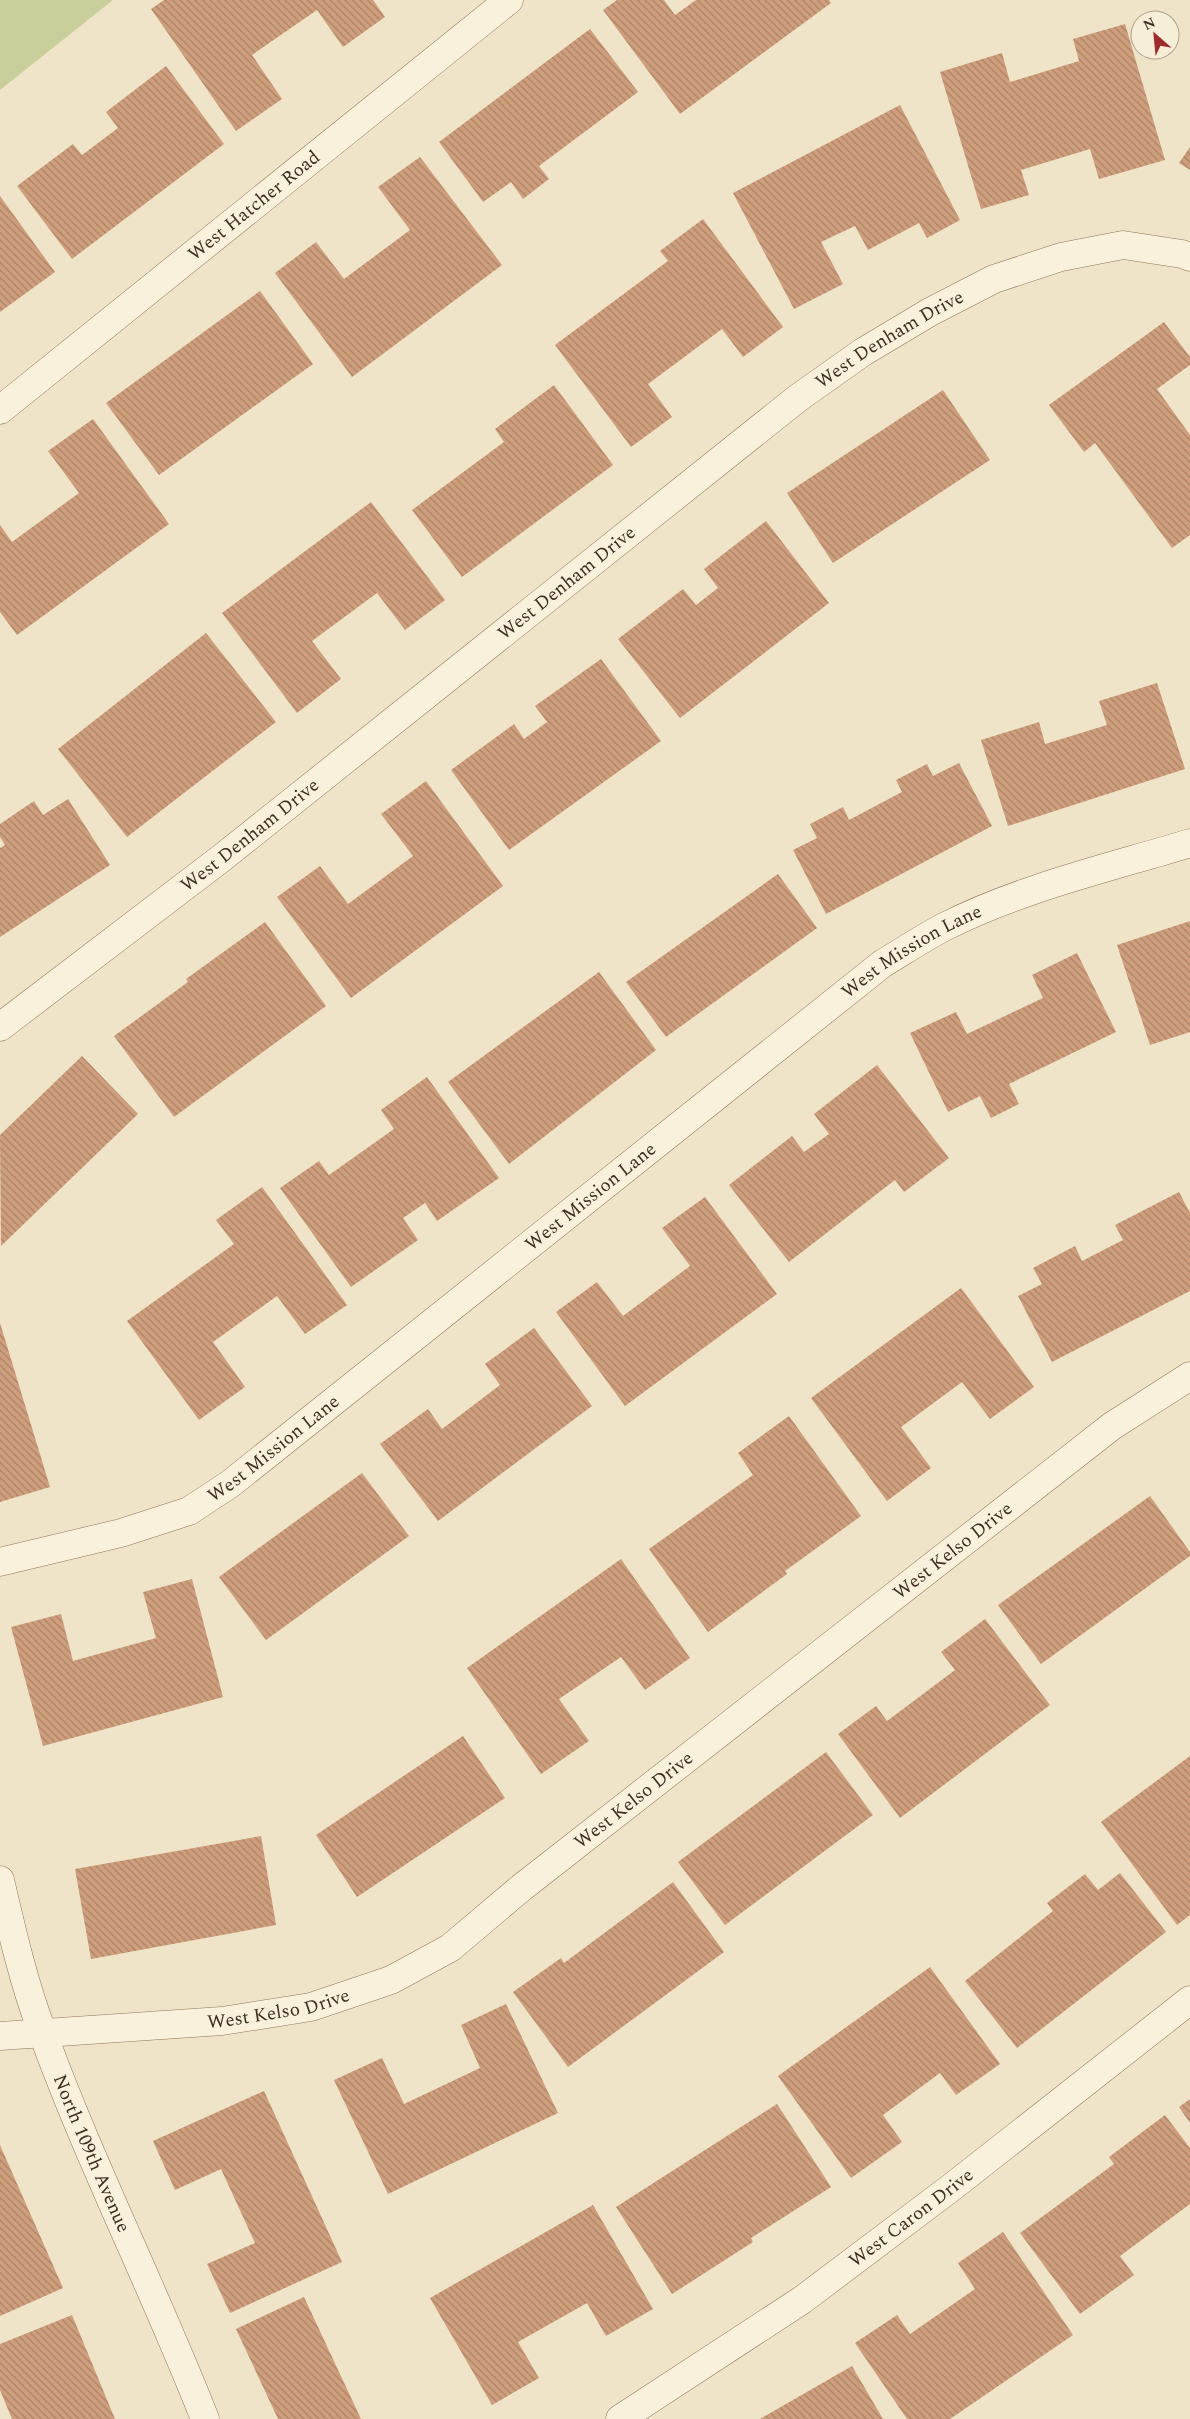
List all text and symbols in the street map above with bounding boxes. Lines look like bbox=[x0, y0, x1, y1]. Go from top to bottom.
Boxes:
north arrow bbox=[1130, 10, 1180, 60]
text: N bbox=[1139, 12, 1159, 36]
street label: West Hatcher Road bbox=[181, 143, 326, 268]
street label: West Denham Drive bbox=[809, 283, 969, 396]
street label: West Denham Drive bbox=[491, 518, 642, 647]
street label: West Denham Drive bbox=[174, 771, 325, 899]
street label: West Mission Lane bbox=[835, 897, 986, 1006]
street label: West Mission Lane bbox=[518, 1135, 662, 1258]
street label: West Mission Lane bbox=[202, 1388, 346, 1510]
street label: West Kelso Drive bbox=[887, 1495, 1019, 1607]
street label: West Kelso Drive bbox=[568, 1744, 700, 1856]
street label: West Kelso Drive bbox=[206, 1981, 353, 2036]
street label: North 109th Avenue bbox=[45, 2070, 138, 2237]
street label: West Caron Drive bbox=[842, 2161, 980, 2275]

